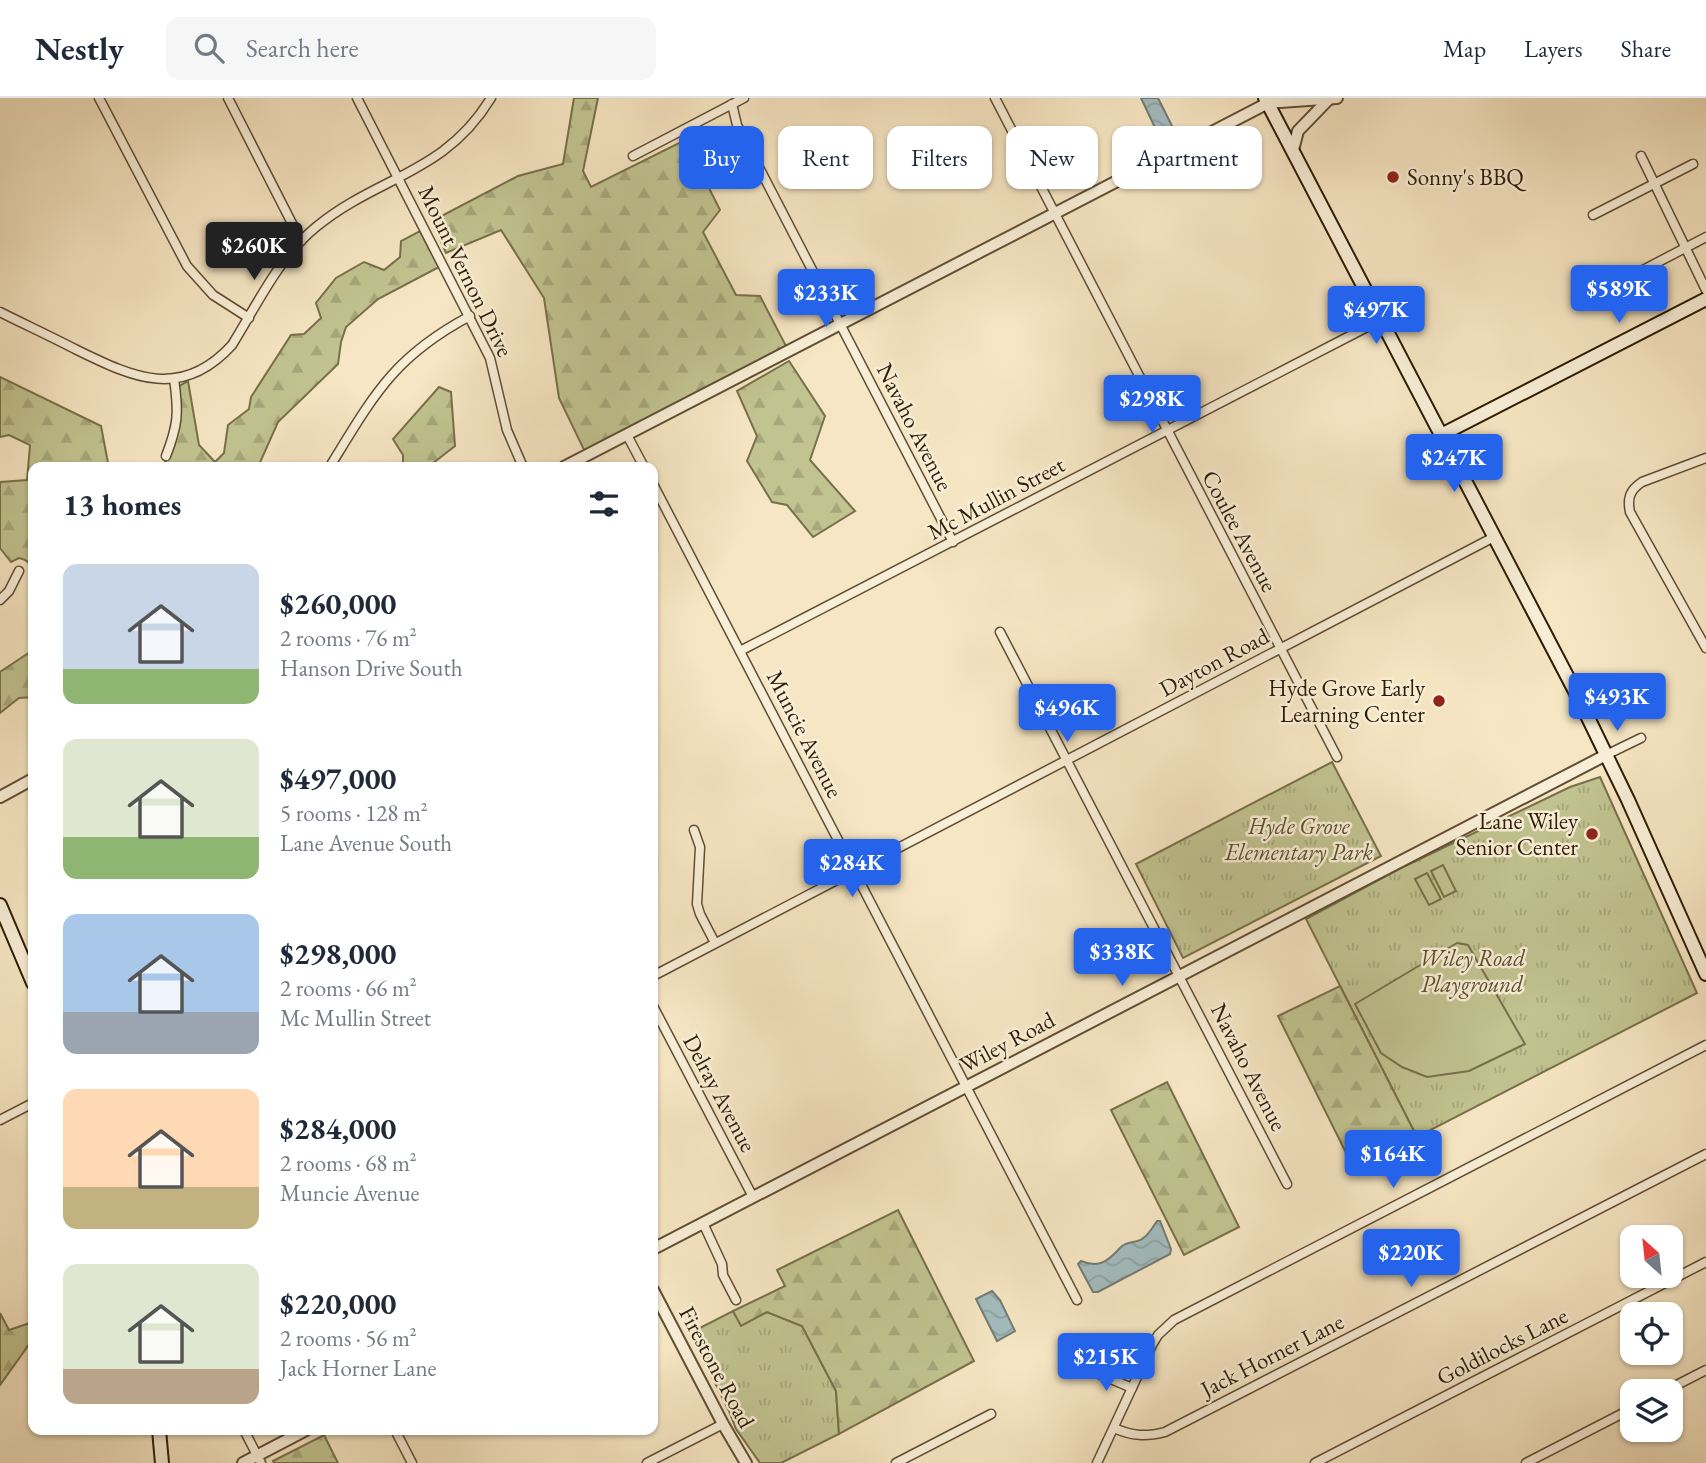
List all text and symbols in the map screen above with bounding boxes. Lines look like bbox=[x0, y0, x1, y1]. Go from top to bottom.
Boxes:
search box bbox=[166, 17, 656, 80]
text: Nestly bbox=[35, 27, 124, 70]
icon: search bbox=[190, 29, 228, 67]
text: Search here bbox=[246, 31, 359, 65]
text: Map bbox=[1443, 33, 1486, 64]
text: Layers bbox=[1524, 33, 1583, 64]
text: Share bbox=[1621, 33, 1671, 64]
chip: Buy bbox=[679, 126, 764, 189]
chip: Rent bbox=[778, 126, 873, 189]
chip: Filters bbox=[887, 126, 992, 189]
chip: New bbox=[1006, 126, 1098, 189]
chip: Apartment bbox=[1112, 126, 1262, 189]
place label: Sonny's BBQ bbox=[1407, 162, 1527, 192]
marker: Sonny's BBQ bbox=[1385, 169, 1401, 185]
street label: Mount Vernon Drive bbox=[412, 180, 520, 362]
pin: $260K bbox=[205, 222, 303, 282]
text: $260K bbox=[222, 230, 286, 260]
pin: $589K bbox=[1570, 266, 1668, 325]
pin: $233K bbox=[777, 270, 875, 329]
text: $589K bbox=[1587, 273, 1651, 303]
text: $233K bbox=[794, 277, 858, 307]
pin: $497K bbox=[1327, 286, 1425, 346]
text: $497K bbox=[1344, 294, 1408, 324]
street label: Navaho Avenue bbox=[870, 358, 960, 496]
pin: $298K bbox=[1103, 376, 1201, 435]
text: $298K bbox=[1120, 383, 1184, 413]
pin: $247K bbox=[1405, 434, 1503, 494]
text: $247K bbox=[1422, 442, 1486, 472]
street label: Mc Mullin Street bbox=[922, 449, 1070, 547]
street label: Coulee Avenue bbox=[1195, 465, 1285, 597]
text: 13 homes bbox=[63, 485, 181, 524]
icon: filters bbox=[585, 485, 623, 523]
text: $260,000 bbox=[280, 584, 396, 623]
icon: home bbox=[119, 592, 203, 676]
street label: Dayton Road bbox=[1154, 620, 1274, 703]
text: 2 rooms · 76 m² bbox=[280, 623, 417, 653]
text: Hanson Drive South bbox=[280, 653, 463, 683]
street label: Muncie Avenue bbox=[760, 665, 850, 803]
place label: Hyde Grove Early Learning Center bbox=[1268, 673, 1426, 729]
pin: $493K bbox=[1568, 674, 1666, 733]
text: $493K bbox=[1585, 681, 1649, 711]
pin: $496K bbox=[1018, 684, 1116, 744]
text: $496K bbox=[1035, 692, 1099, 722]
marker: Hyde Grove Early Learning Center bbox=[1431, 693, 1447, 709]
text: $497,000 bbox=[280, 759, 396, 798]
icon: home bbox=[119, 767, 203, 851]
text: 5 rooms · 128 m² bbox=[280, 798, 428, 828]
place label: Lane Wiley Senior Center bbox=[1456, 806, 1579, 862]
park label: Hyde Grove Elementary Park bbox=[1224, 811, 1374, 867]
marker: Lane Wiley Senior Center bbox=[1584, 826, 1600, 842]
text: Lane Avenue South bbox=[280, 828, 452, 858]
pin: $284K bbox=[803, 840, 901, 899]
text: $284K bbox=[820, 847, 884, 877]
pin: $338K bbox=[1073, 928, 1171, 988]
text: $298,000 bbox=[280, 934, 396, 973]
text: $338K bbox=[1090, 936, 1154, 966]
icon: home bbox=[119, 942, 203, 1026]
park label: Wiley Road Playground bbox=[1419, 943, 1525, 999]
text: 2 rooms · 66 m² bbox=[280, 973, 417, 1003]
street label: Navaho Avenue bbox=[1204, 998, 1294, 1136]
text: Mc Mullin Street bbox=[280, 1003, 431, 1033]
street label: Wiley Road bbox=[954, 1004, 1060, 1080]
street label: Delray Avenue bbox=[676, 1029, 764, 1157]
text: $284,000 bbox=[280, 1109, 396, 1148]
icon: home bbox=[119, 1117, 203, 1201]
pin: $164K bbox=[1344, 1130, 1442, 1190]
text: $164K bbox=[1361, 1138, 1425, 1168]
text: 2 rooms · 68 m² bbox=[280, 1148, 417, 1178]
text: Muncie Avenue bbox=[280, 1178, 420, 1208]
north arrow bbox=[1620, 1225, 1684, 1288]
map controls bbox=[1620, 1225, 1683, 1442]
pin: $220K bbox=[1362, 1230, 1460, 1289]
text: $220K bbox=[1379, 1237, 1443, 1267]
text: $220,000 bbox=[280, 1284, 396, 1323]
icon: home bbox=[119, 1292, 203, 1376]
street label: Goldilocks Lane bbox=[1431, 1300, 1573, 1392]
street label: Firestone Road bbox=[672, 1301, 762, 1433]
button: locate bbox=[1620, 1302, 1683, 1365]
street label: Jack Horner Lane bbox=[1194, 1306, 1349, 1405]
text: 2 rooms · 56 m² bbox=[280, 1323, 417, 1353]
pin: $215K bbox=[1057, 1334, 1155, 1393]
text: $215K bbox=[1074, 1341, 1138, 1371]
text: Jack Horner Lane bbox=[280, 1353, 437, 1383]
button: layers bbox=[1620, 1379, 1683, 1442]

